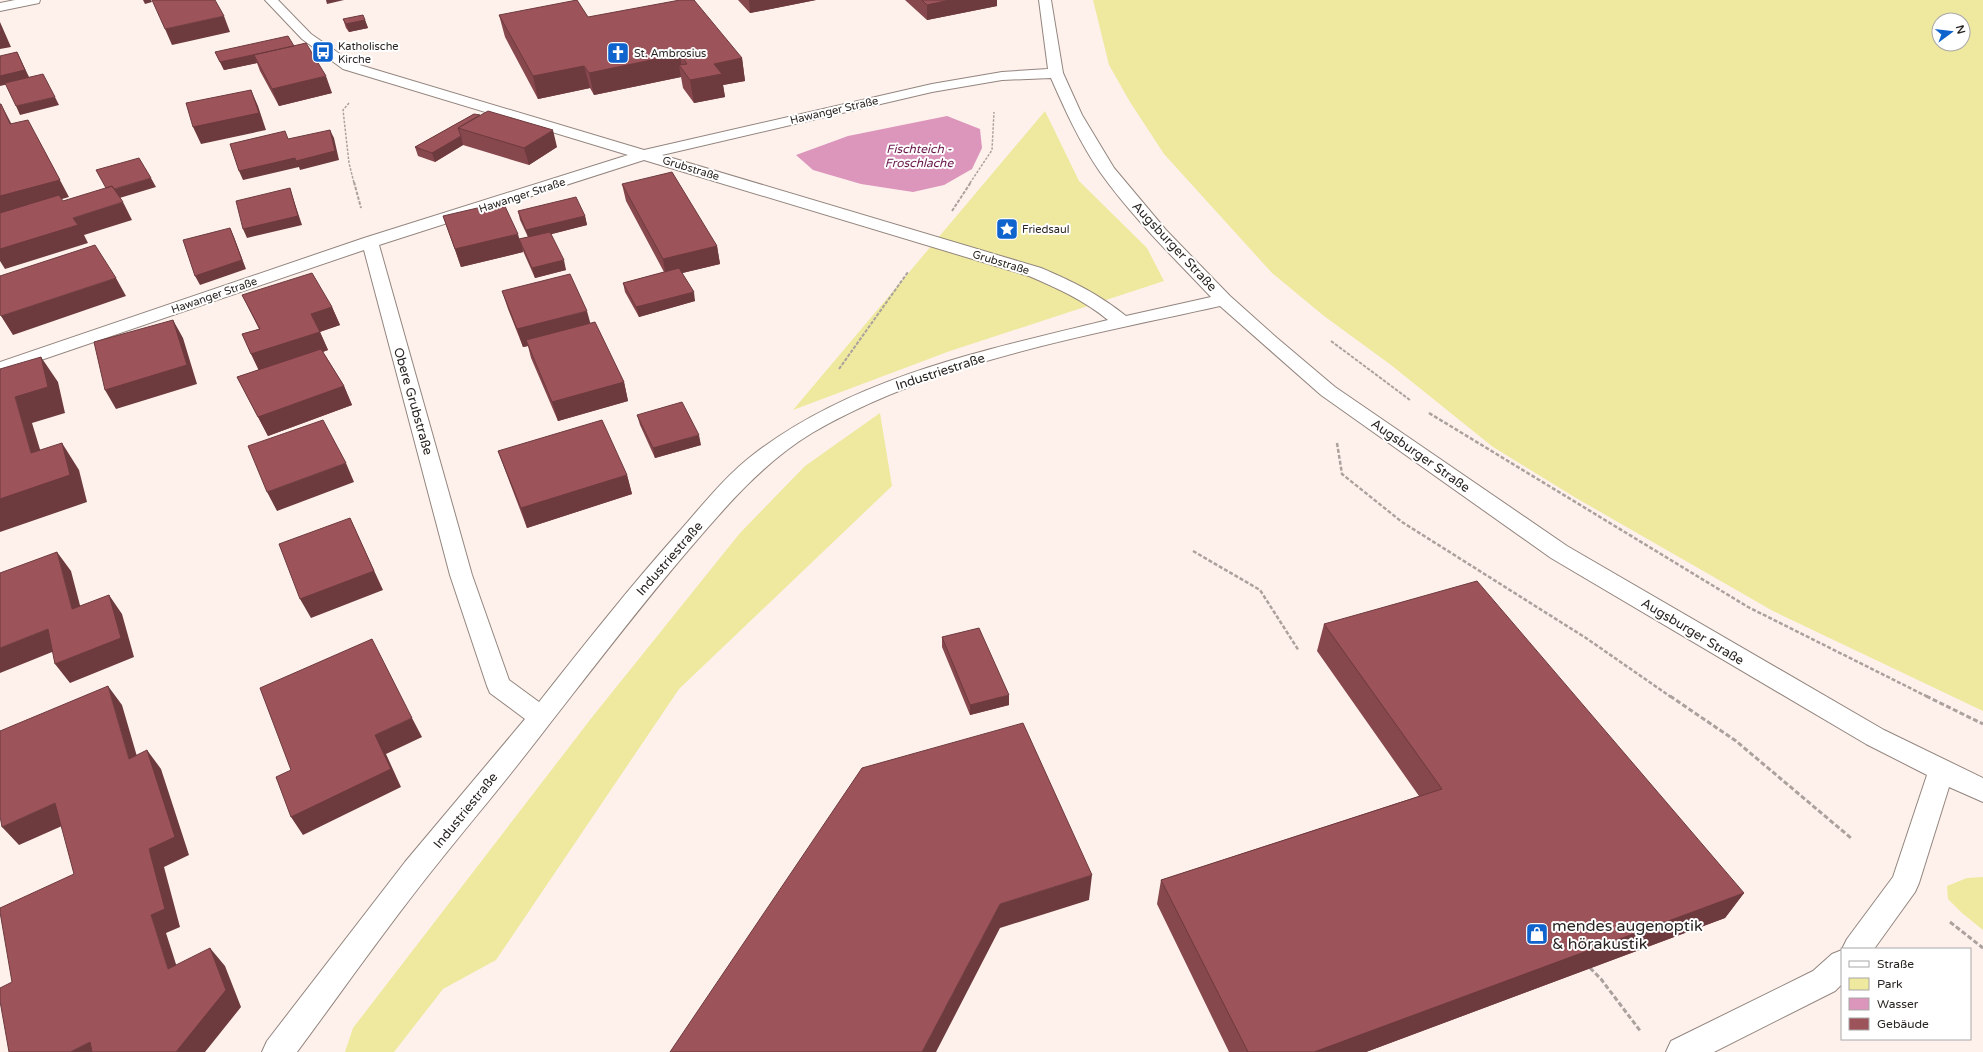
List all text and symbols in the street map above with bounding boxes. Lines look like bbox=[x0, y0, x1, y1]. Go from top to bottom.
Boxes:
north arrow bbox=[1931, 12, 1971, 52]
text: N bbox=[1953, 24, 1968, 35]
bus stop icon: Katholische Kirche bbox=[310, 39, 336, 65]
place label: Katholische Kirche bbox=[338, 40, 399, 66]
church icon: St. Ambrosius bbox=[605, 40, 631, 66]
place label: St. Ambrosius bbox=[634, 47, 706, 60]
street label: Hawanger Straße bbox=[789, 94, 880, 127]
water label: Fischteich - Froschlache bbox=[885, 142, 954, 170]
street label: Grubstraße bbox=[661, 154, 721, 183]
street label: Hawanger Straße bbox=[477, 175, 567, 216]
street label: Augsburger Straße bbox=[1129, 198, 1220, 295]
place icon: Friedsaul bbox=[994, 216, 1020, 242]
place label: Friedsaul bbox=[1022, 223, 1069, 236]
street label: Grubstraße bbox=[971, 248, 1031, 277]
street label: Hawanger Straße bbox=[169, 275, 259, 316]
street label: Obere Grubstraße bbox=[390, 346, 436, 457]
street label: Industriestraße bbox=[894, 350, 987, 394]
street label: Augsburger Straße bbox=[1368, 416, 1473, 496]
street label: Industriestraße bbox=[633, 518, 706, 599]
street label: Augsburger Straße bbox=[1638, 595, 1747, 669]
street label: Industriestraße bbox=[430, 769, 501, 852]
place label: mendes augenoptik & hörakustik bbox=[1552, 916, 1703, 954]
shop icon: mendes augenoptik & hörakustik bbox=[1524, 921, 1550, 947]
legend bbox=[1841, 948, 1971, 1040]
text: Straße bbox=[1877, 957, 1914, 971]
text: Park bbox=[1877, 977, 1903, 991]
text: Wasser bbox=[1877, 997, 1919, 1011]
text: Gebäude bbox=[1877, 1017, 1929, 1031]

